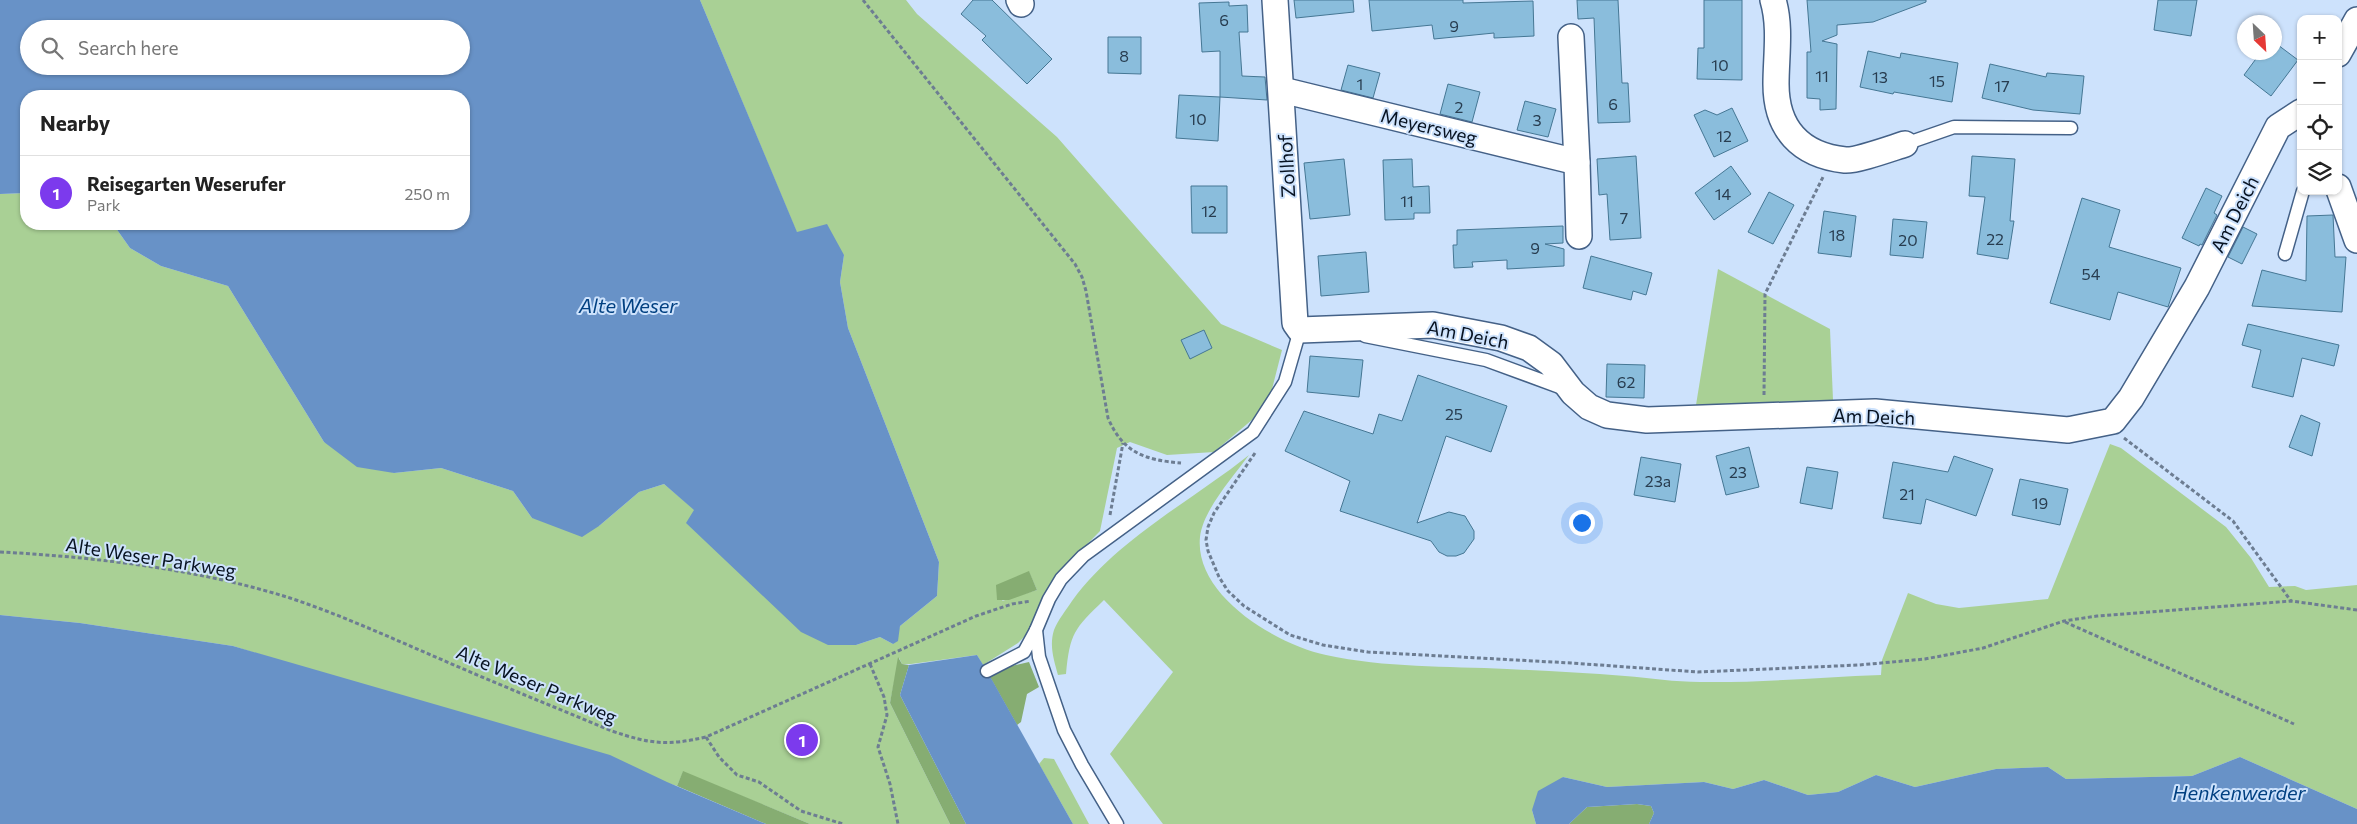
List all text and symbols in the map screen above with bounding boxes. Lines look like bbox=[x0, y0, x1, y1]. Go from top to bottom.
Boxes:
house number: 6 bbox=[1219, 10, 1229, 29]
north arrow bbox=[2237, 15, 2282, 60]
map controls bbox=[2297, 15, 2342, 195]
button: + bbox=[2297, 15, 2342, 60]
house number: 9 bbox=[1449, 16, 1459, 35]
search box bbox=[20, 20, 470, 75]
icon: search bbox=[38, 34, 66, 62]
text: Search here bbox=[78, 36, 178, 59]
house number: 8 bbox=[1119, 46, 1129, 65]
house number: 10 bbox=[1711, 55, 1729, 74]
button: − bbox=[2297, 60, 2342, 105]
house number: 11 bbox=[1815, 66, 1829, 85]
house number: 13 bbox=[1872, 67, 1888, 86]
house number: 15 bbox=[1929, 71, 1945, 90]
house number: 1 bbox=[1357, 74, 1363, 93]
house number: 17 bbox=[1994, 76, 2010, 95]
house number: 6 bbox=[1608, 94, 1618, 113]
house number: 2 bbox=[1455, 97, 1464, 116]
street label: Meyersweg bbox=[1378, 103, 1480, 149]
button: locate bbox=[2297, 105, 2342, 150]
house number: 10 bbox=[1189, 109, 1207, 128]
text: Nearby bbox=[40, 110, 110, 135]
house number: 3 bbox=[1532, 110, 1542, 129]
house number: 12 bbox=[1716, 126, 1732, 145]
street label: Zollhof bbox=[1273, 133, 1299, 198]
button: layers bbox=[2297, 150, 2342, 195]
text: Reisegarten Weserufer bbox=[87, 172, 286, 195]
street label: Am Deich bbox=[2205, 172, 2263, 256]
text: 1 bbox=[52, 184, 60, 203]
text: 250 m bbox=[404, 184, 450, 203]
house number: 14 bbox=[1715, 184, 1732, 203]
house number: 11 bbox=[1400, 191, 1414, 210]
text: Park bbox=[87, 195, 120, 214]
house number: 12 bbox=[1201, 201, 1217, 220]
house number: 7 bbox=[1620, 208, 1628, 227]
house number: 18 bbox=[1829, 225, 1845, 244]
house number: 22 bbox=[1986, 229, 2004, 248]
house number: 20 bbox=[1898, 230, 1918, 249]
house number: 9 bbox=[1530, 238, 1540, 257]
house number: 54 bbox=[2082, 264, 2101, 283]
water label: Alte Weser bbox=[578, 293, 678, 317]
street label: Am Deich bbox=[1425, 315, 1511, 353]
house number: 62 bbox=[1617, 372, 1635, 391]
street label: Am Deich bbox=[1832, 403, 1916, 429]
house number: 25 bbox=[1445, 404, 1463, 423]
house number: 23 bbox=[1729, 462, 1747, 481]
house number: 23a bbox=[1645, 471, 1671, 490]
house number: 21 bbox=[1899, 484, 1915, 503]
house number: 19 bbox=[2032, 493, 2048, 512]
your location bbox=[1569, 510, 1595, 536]
street label: Alte Weser Parkweg bbox=[64, 532, 238, 582]
street label: Alte Weser Parkweg bbox=[453, 640, 621, 728]
pin: 1 bbox=[786, 721, 818, 759]
water label: Henkenwerder bbox=[2172, 780, 2307, 804]

